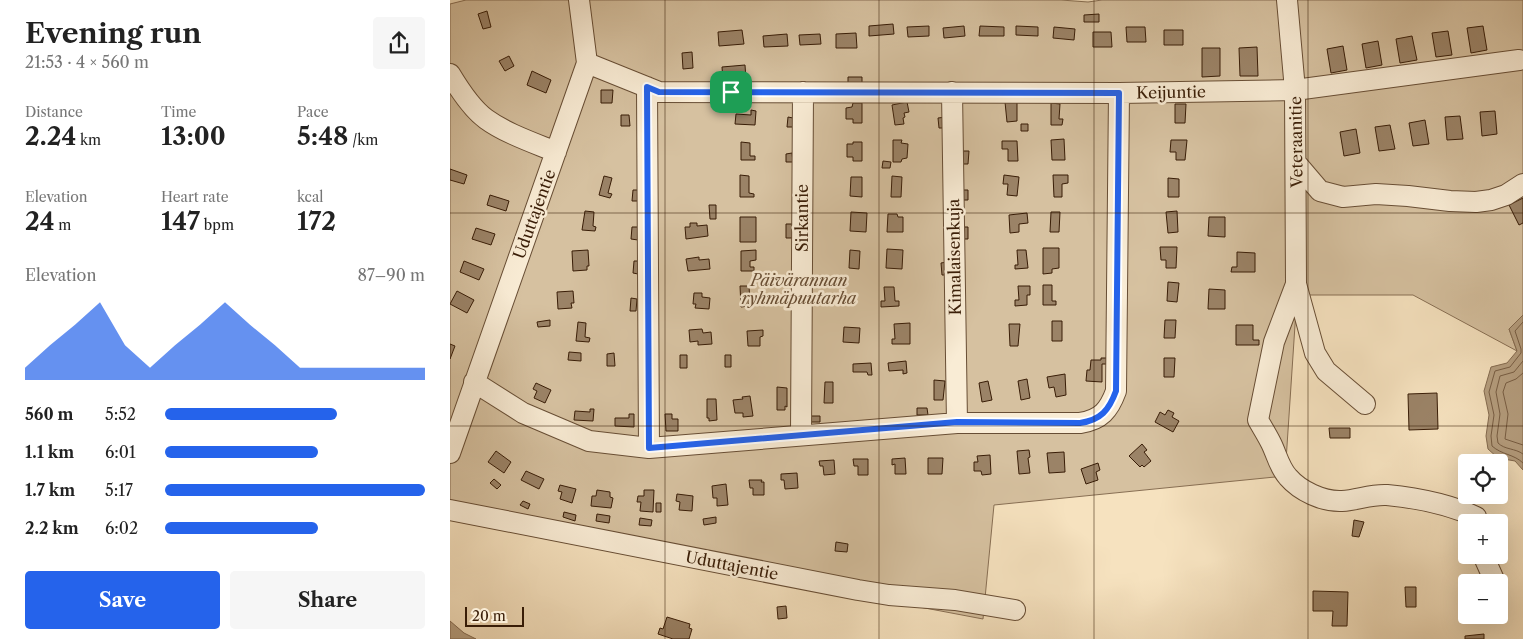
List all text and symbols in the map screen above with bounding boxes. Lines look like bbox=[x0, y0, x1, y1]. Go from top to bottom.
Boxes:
text: Evening run bbox=[25, 16, 201, 50]
button: share bbox=[373, 17, 425, 69]
text: 21:53 · 4 × 560 m bbox=[25, 52, 149, 72]
pin bbox=[710, 71, 752, 113]
icon: arrive bbox=[717, 78, 745, 106]
street label: Keijuntie bbox=[1136, 81, 1206, 103]
street label: Veteraanitie bbox=[1285, 96, 1307, 189]
text: Distance bbox=[25, 103, 83, 121]
text: Time bbox=[161, 103, 196, 121]
text: Pace bbox=[297, 103, 329, 121]
text: 2.24 bbox=[25, 121, 76, 152]
text: 13:00 bbox=[161, 121, 226, 152]
text: 5:48 bbox=[297, 121, 348, 152]
text: km bbox=[76, 131, 101, 149]
text: /km bbox=[348, 131, 378, 149]
street label: Uduttajentie bbox=[508, 166, 560, 262]
street label: Sirkantie bbox=[792, 184, 812, 252]
text: Elevation bbox=[25, 188, 88, 206]
text: Heart rate bbox=[161, 188, 228, 206]
text: kcal bbox=[297, 188, 323, 206]
street label: Kimalaisenkuja bbox=[943, 198, 965, 316]
text: 24 bbox=[25, 206, 55, 237]
text: 147 bbox=[161, 206, 200, 237]
text: 172 bbox=[297, 206, 336, 237]
text: m bbox=[55, 216, 71, 234]
text: bpm bbox=[200, 216, 234, 234]
text: Elevation bbox=[25, 265, 96, 285]
text: 87–90 m bbox=[357, 265, 425, 285]
park label: Päivärannan ryhmäpuutarha bbox=[741, 270, 857, 308]
text: 560 m bbox=[25, 404, 74, 424]
text: 5:52 bbox=[105, 404, 136, 424]
text: 1.1 km bbox=[25, 442, 74, 462]
text: 6:01 bbox=[105, 442, 136, 462]
map controls bbox=[1458, 454, 1508, 624]
button: locate bbox=[1458, 454, 1508, 504]
text: 1.7 km bbox=[25, 480, 75, 500]
text: 5:17 bbox=[105, 480, 133, 500]
button: + bbox=[1458, 514, 1508, 564]
text: 2.2 km bbox=[25, 518, 79, 538]
text: 6:02 bbox=[105, 518, 138, 538]
street label: Uduttajentie bbox=[684, 546, 780, 584]
button: Save bbox=[25, 571, 220, 629]
button: Share bbox=[230, 571, 425, 629]
button: − bbox=[1458, 574, 1508, 624]
scale bar bbox=[465, 604, 524, 627]
text: 20 m bbox=[472, 607, 506, 625]

